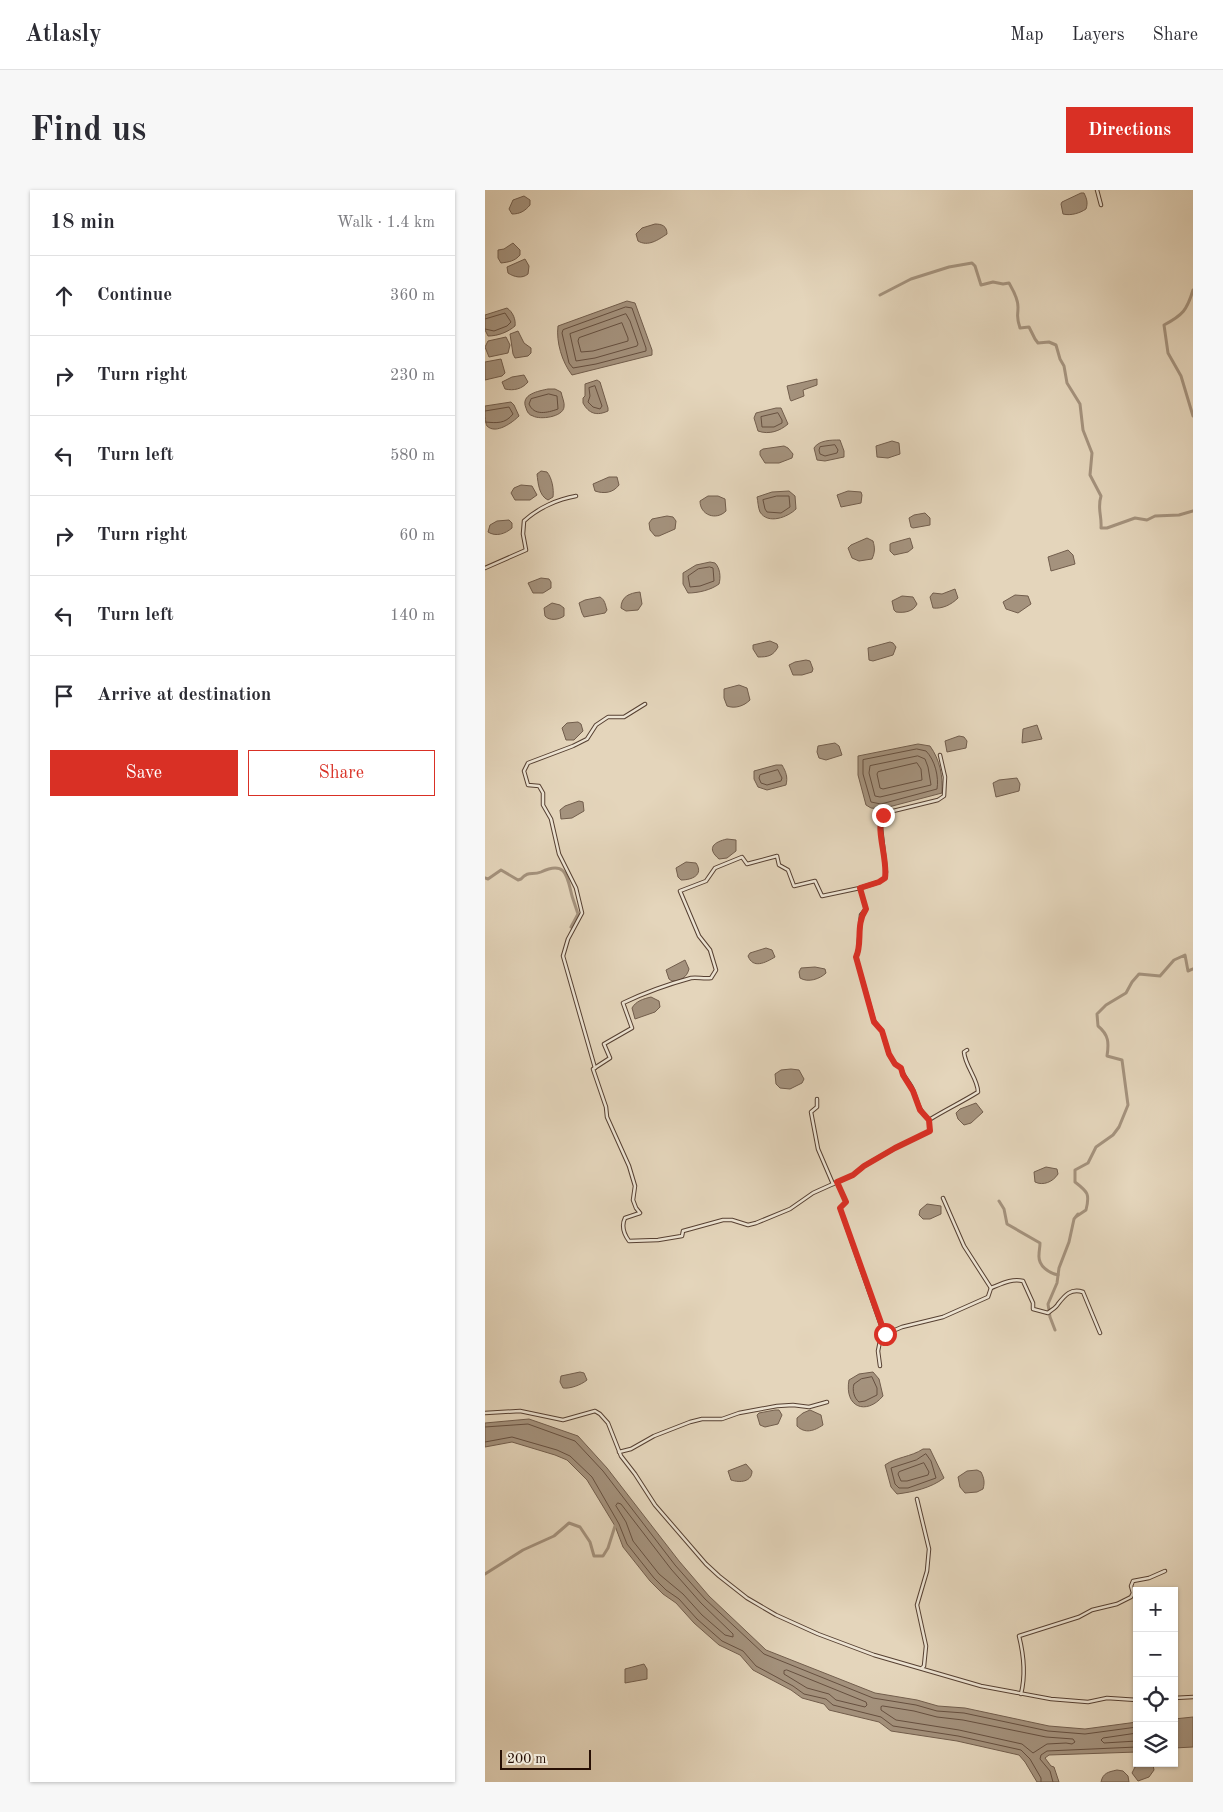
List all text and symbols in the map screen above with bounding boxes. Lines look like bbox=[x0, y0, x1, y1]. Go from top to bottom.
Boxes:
text: Atlasly bbox=[25, 23, 102, 47]
text: Map bbox=[1010, 26, 1044, 44]
text: Layers bbox=[1072, 26, 1124, 44]
text: Share bbox=[1152, 26, 1198, 44]
button: Directions bbox=[1066, 107, 1193, 153]
text: Find us bbox=[30, 113, 146, 148]
text: 18 min bbox=[50, 212, 115, 233]
text: Walk · 1.4 km bbox=[337, 215, 435, 231]
icon: ahead bbox=[50, 282, 78, 310]
text: Continue bbox=[97, 286, 172, 305]
text: 360 m bbox=[390, 288, 435, 304]
icon: right bbox=[50, 362, 78, 390]
text: Turn right bbox=[97, 366, 187, 385]
text: 230 m bbox=[390, 368, 435, 384]
icon: left bbox=[50, 442, 78, 470]
text: Turn left bbox=[97, 446, 174, 465]
text: 580 m bbox=[390, 448, 435, 464]
icon: right bbox=[50, 522, 78, 550]
text: Turn right bbox=[97, 526, 187, 545]
text: 60 m bbox=[399, 528, 435, 544]
icon: left bbox=[50, 602, 78, 630]
text: Turn left bbox=[97, 606, 174, 625]
text: 140 m bbox=[390, 608, 435, 624]
icon: arrive bbox=[50, 682, 78, 710]
text: Arrive at destination bbox=[97, 686, 271, 705]
button: Save bbox=[50, 750, 238, 796]
button: Share bbox=[248, 750, 435, 796]
route end bbox=[872, 804, 895, 827]
route start bbox=[874, 1323, 897, 1346]
map controls bbox=[1133, 1587, 1178, 1767]
button: + bbox=[1133, 1587, 1178, 1632]
button: − bbox=[1133, 1632, 1178, 1677]
button: locate bbox=[1133, 1677, 1178, 1722]
button: layers bbox=[1133, 1722, 1178, 1767]
scale bar bbox=[500, 1747, 591, 1770]
text: 200 m bbox=[507, 1752, 546, 1766]

